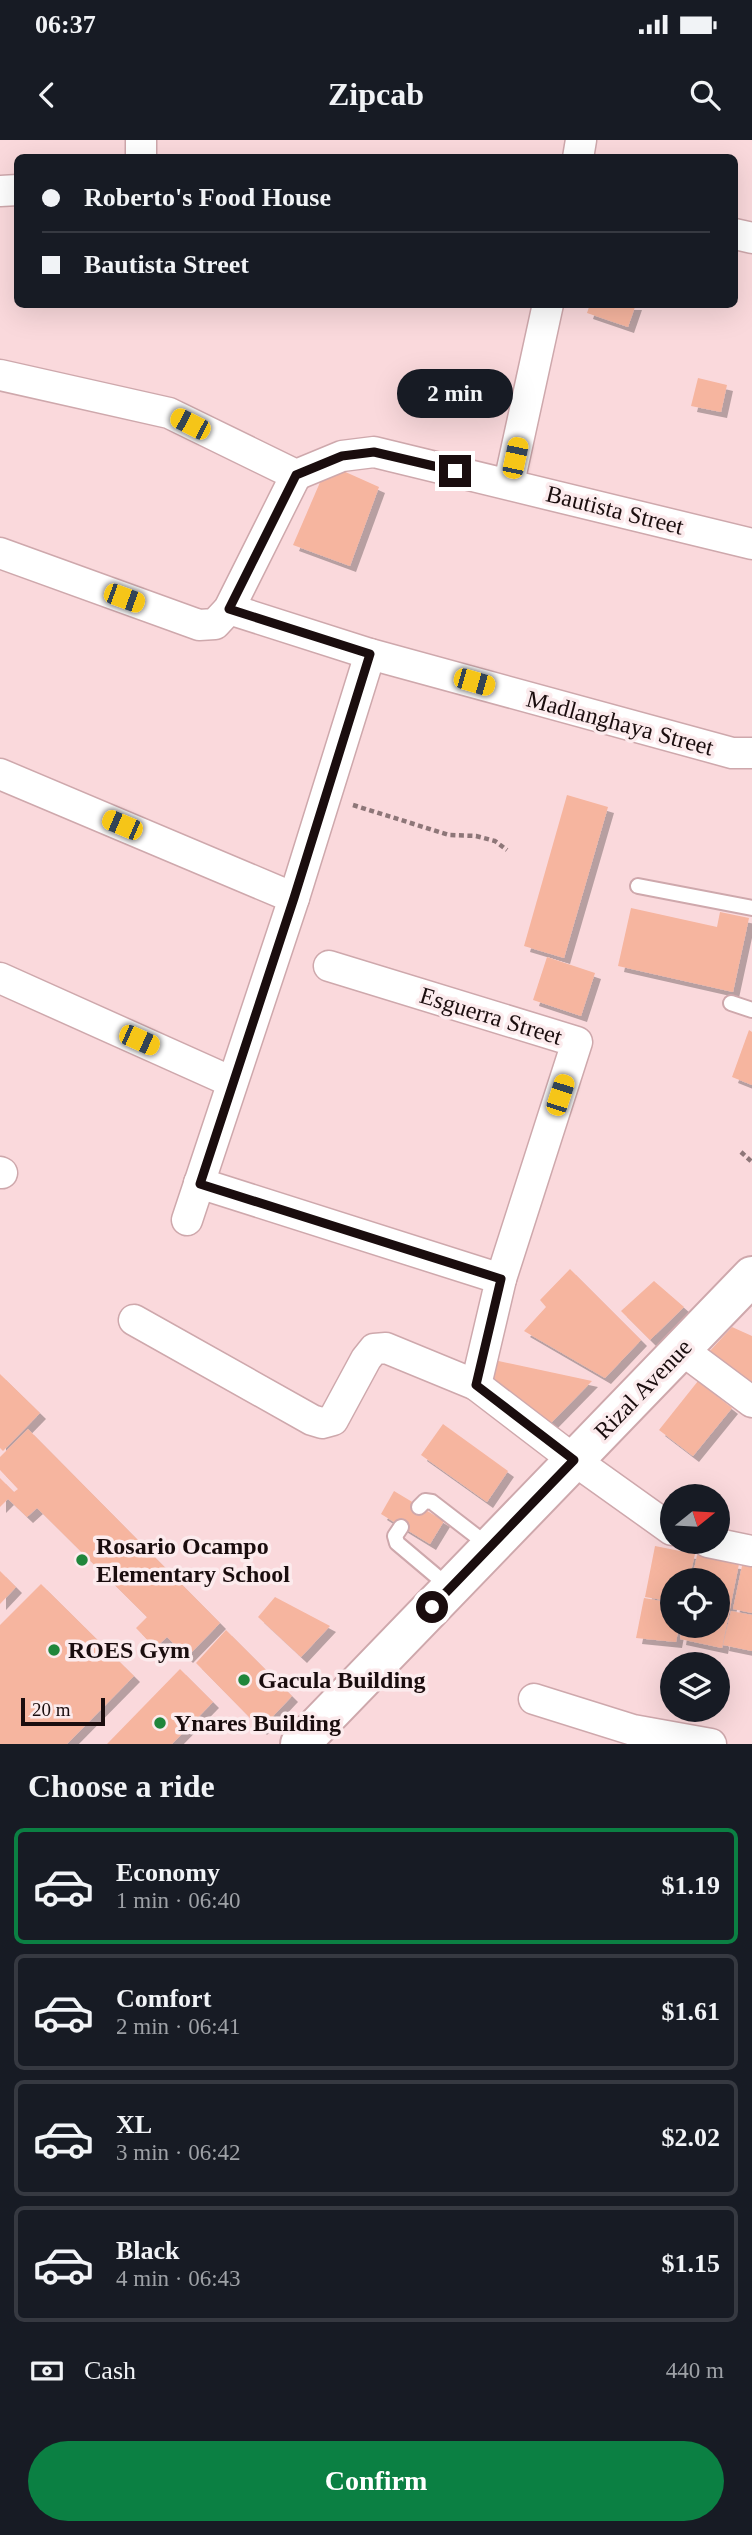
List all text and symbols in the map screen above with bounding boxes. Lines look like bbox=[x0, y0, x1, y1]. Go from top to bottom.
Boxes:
text: 06:37 bbox=[35, 10, 96, 39]
icon: back bbox=[28, 76, 66, 114]
text: Zipcab bbox=[328, 76, 424, 112]
icon: search bbox=[686, 76, 724, 114]
text: Roberto's Food House bbox=[84, 183, 331, 212]
text: Bautista Street bbox=[84, 250, 249, 279]
callout: 2 min bbox=[397, 370, 513, 418]
text: 2 min bbox=[427, 381, 483, 406]
car bbox=[167, 405, 214, 443]
car bbox=[501, 435, 530, 481]
route end bbox=[439, 455, 471, 487]
street label: Bautista Street bbox=[544, 480, 687, 540]
car bbox=[101, 581, 148, 615]
car bbox=[451, 666, 498, 698]
street label: Madlanghaya Street bbox=[524, 686, 717, 761]
car bbox=[99, 807, 146, 843]
street label: Esguerra Street bbox=[417, 982, 566, 1050]
car bbox=[116, 1022, 163, 1058]
car bbox=[544, 1072, 577, 1118]
street label: Rizal Avenue bbox=[589, 1334, 697, 1444]
north arrow bbox=[660, 1484, 730, 1554]
map controls bbox=[660, 1484, 730, 1722]
place label: Rosario Ocampo Elementary School bbox=[96, 1533, 290, 1587]
marker: Rosario Ocampo Elementary School bbox=[74, 1552, 90, 1568]
button: locate bbox=[660, 1568, 730, 1638]
route start bbox=[416, 1591, 448, 1623]
place label: ROES Gym bbox=[68, 1637, 190, 1663]
marker: ROES Gym bbox=[46, 1642, 62, 1658]
button: layers bbox=[660, 1652, 730, 1722]
place label: Gacula Building bbox=[258, 1667, 425, 1693]
marker: Gacula Building bbox=[236, 1672, 252, 1688]
scale bar bbox=[21, 1695, 105, 1727]
text: 20 m bbox=[32, 1699, 71, 1720]
place label: Ynares Building bbox=[174, 1710, 341, 1736]
marker: Ynares Building bbox=[152, 1715, 168, 1731]
text: Choose a ride bbox=[28, 1768, 215, 1804]
icon: car bbox=[32, 1855, 95, 1918]
text: Economy bbox=[116, 1858, 220, 1887]
text: $1.19 bbox=[662, 1871, 720, 1900]
text: 1 min · 06:40 bbox=[116, 1888, 241, 1913]
icon: car bbox=[32, 1981, 95, 2044]
text: Comfort bbox=[116, 1984, 211, 2013]
text: $1.61 bbox=[662, 1997, 720, 2026]
text: 2 min · 06:41 bbox=[116, 2014, 241, 2039]
icon: car bbox=[32, 2107, 95, 2170]
text: XL bbox=[116, 2110, 152, 2139]
text: $2.02 bbox=[662, 2123, 720, 2152]
text: 3 min · 06:42 bbox=[116, 2140, 241, 2165]
icon: car bbox=[32, 2233, 95, 2296]
text: Black bbox=[116, 2236, 180, 2265]
text: $1.15 bbox=[662, 2249, 720, 2278]
text: 4 min · 06:43 bbox=[116, 2266, 241, 2291]
icon: cash bbox=[28, 2352, 66, 2390]
text: Cash bbox=[84, 2356, 136, 2385]
text: 440 m bbox=[666, 2358, 724, 2383]
button: Confirm bbox=[28, 2441, 724, 2521]

